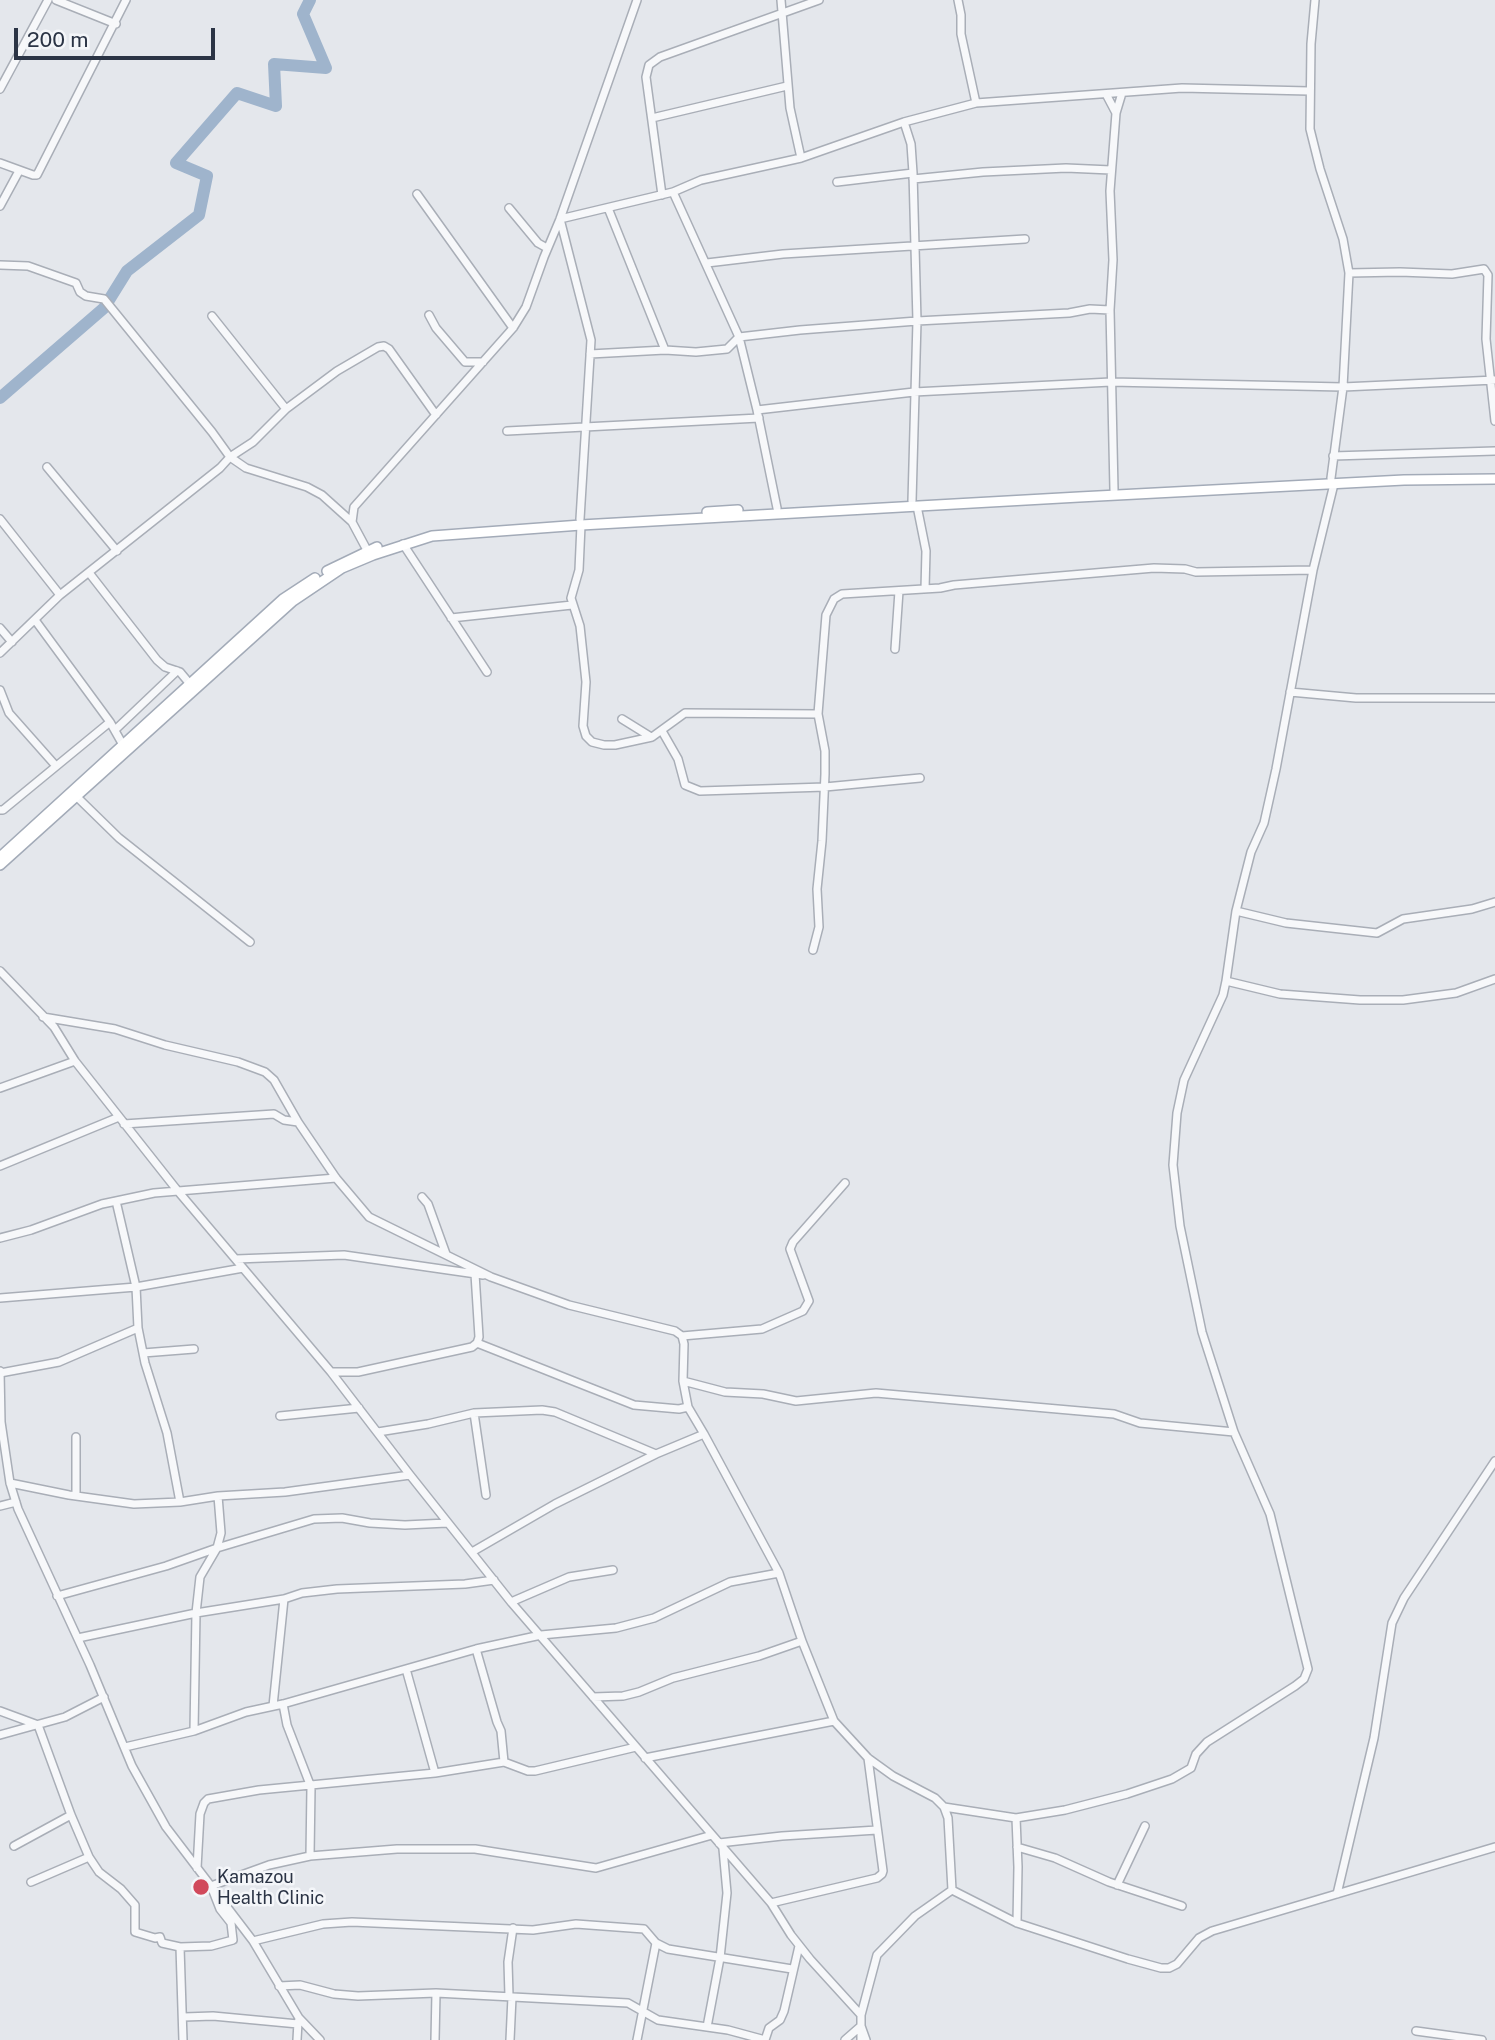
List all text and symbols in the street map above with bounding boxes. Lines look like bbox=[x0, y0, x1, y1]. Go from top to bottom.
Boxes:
scale bar bbox=[18, 14, 219, 58]
text: 200 m bbox=[27, 27, 88, 52]
place label: Kamazou Health Clinic bbox=[217, 1866, 324, 1909]
marker: Kamazou Health Clinic bbox=[191, 1877, 211, 1897]

